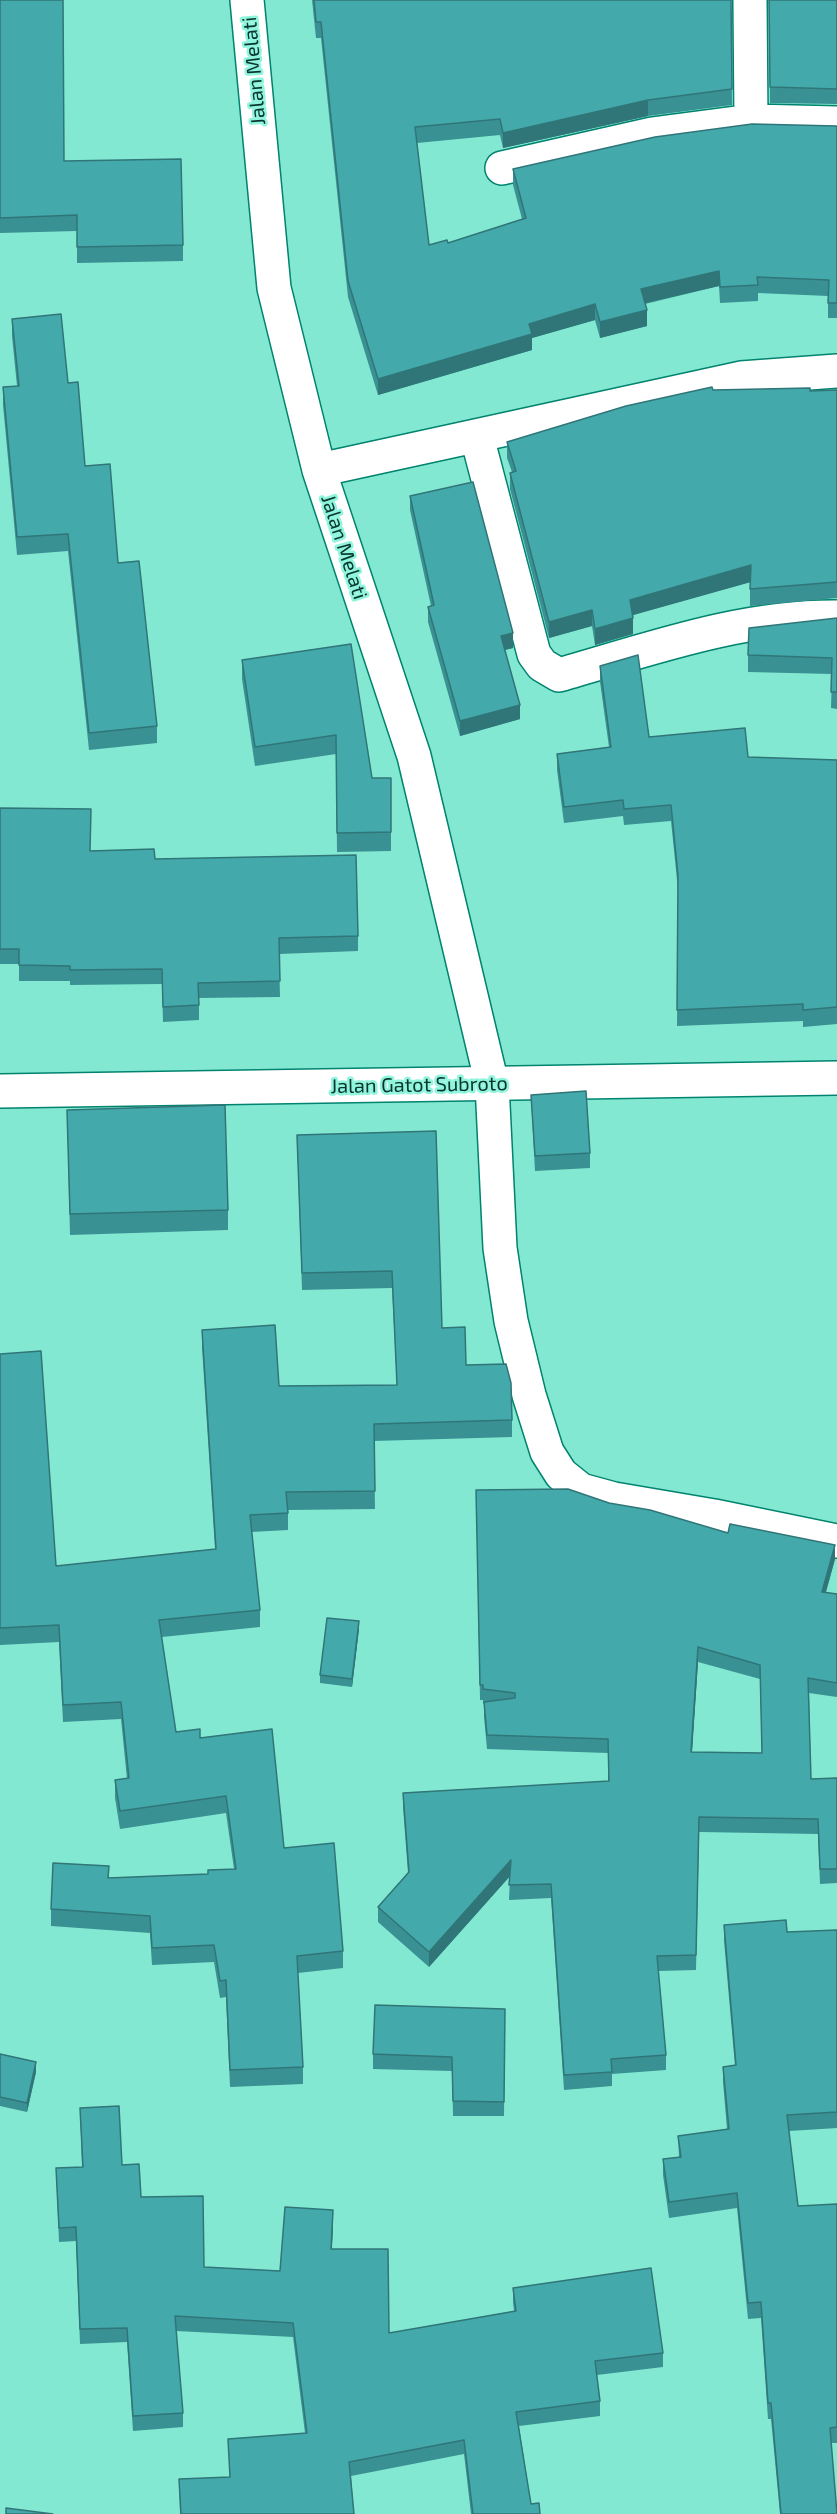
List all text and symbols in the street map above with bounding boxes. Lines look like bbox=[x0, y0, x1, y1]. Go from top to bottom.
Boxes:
street label: Jalan Melati bbox=[237, 16, 271, 126]
street label: Jalan Melati bbox=[316, 492, 372, 602]
street label: Jalan Gatot Subroto bbox=[330, 1071, 508, 1099]

